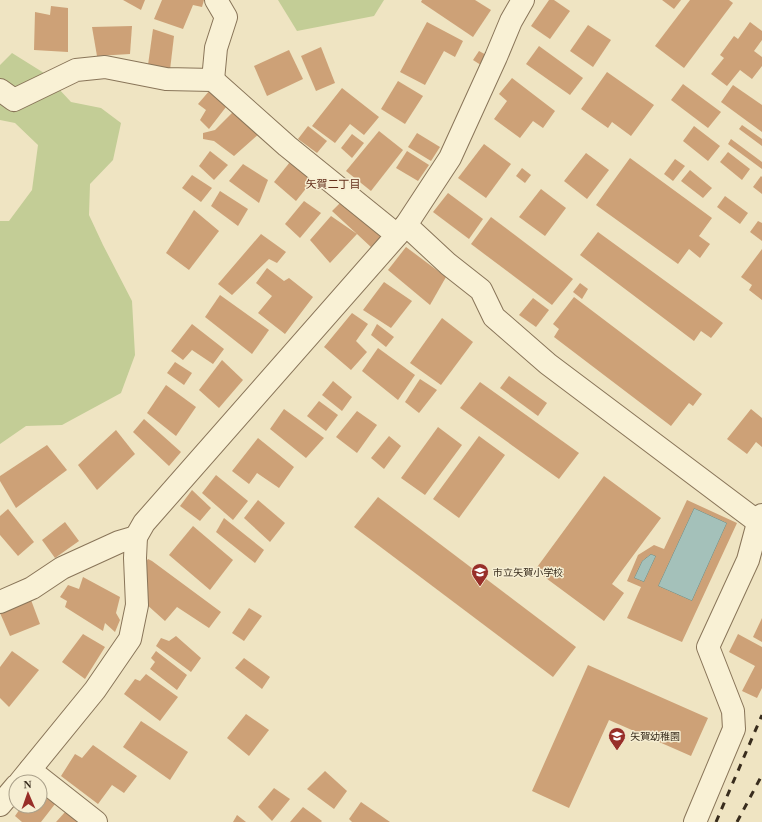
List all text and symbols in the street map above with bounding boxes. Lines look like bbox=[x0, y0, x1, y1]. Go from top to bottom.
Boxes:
district label: 矢賀二丁目 bbox=[306, 178, 361, 190]
school or university icon: 市立矢賀小学校 bbox=[470, 562, 490, 587]
place label: 市立矢賀小学校 bbox=[493, 567, 563, 578]
school or university icon: 矢賀幼稚園 bbox=[607, 726, 627, 751]
place label: 矢賀幼稚園 bbox=[630, 731, 680, 742]
north arrow bbox=[8, 774, 48, 814]
text: N bbox=[23, 778, 32, 790]

